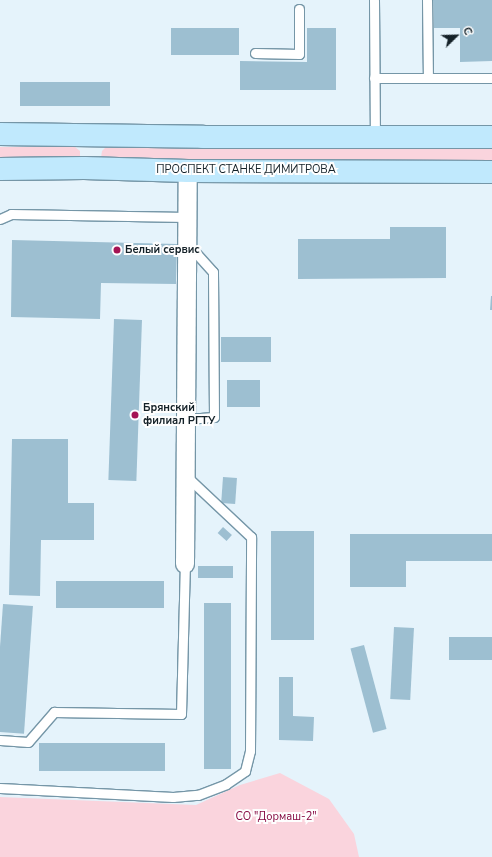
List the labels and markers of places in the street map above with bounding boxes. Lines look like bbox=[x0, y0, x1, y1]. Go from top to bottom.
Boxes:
place label: Белый сервис bbox=[125, 243, 200, 257]
marker: Белый сервис bbox=[112, 245, 122, 255]
place label: Брянский филиал РГТУ bbox=[143, 402, 215, 428]
marker: Брянский филиал РГТУ bbox=[130, 410, 140, 420]

